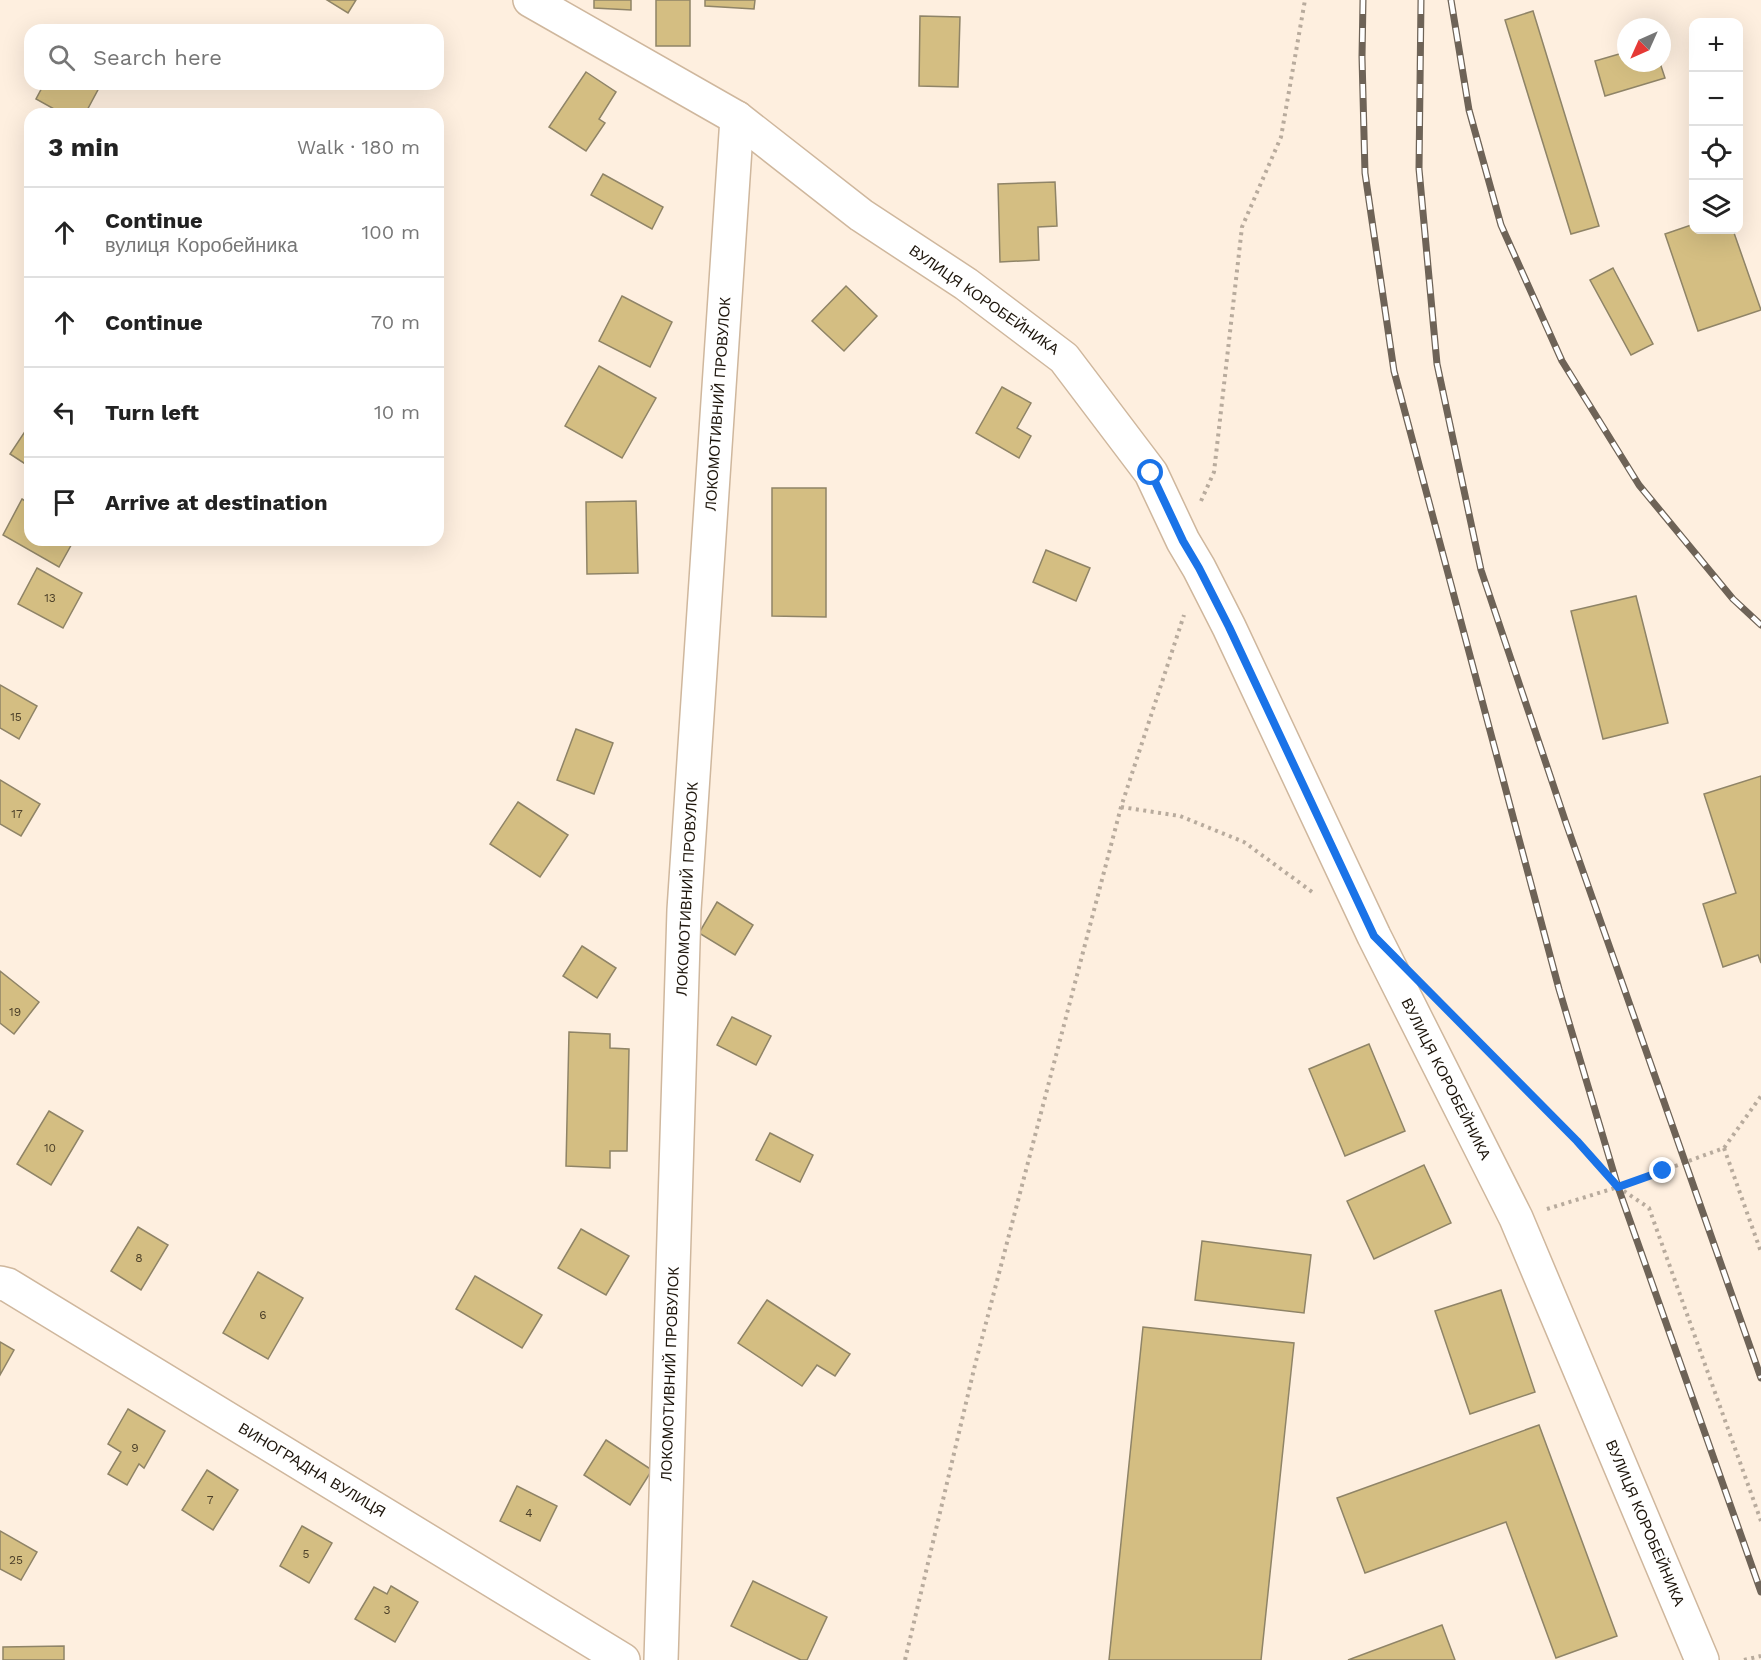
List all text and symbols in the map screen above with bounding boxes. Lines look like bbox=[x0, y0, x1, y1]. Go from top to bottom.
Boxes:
north arrow bbox=[1617, 18, 1671, 72]
map controls bbox=[1689, 18, 1743, 234]
button: + bbox=[1689, 18, 1743, 72]
search box bbox=[24, 24, 444, 90]
icon: search bbox=[45, 41, 78, 74]
text: Search here bbox=[93, 45, 222, 70]
button: − bbox=[1689, 72, 1743, 126]
button: locate bbox=[1689, 126, 1743, 180]
text: 3 min bbox=[48, 132, 119, 162]
text: Walk · 180 m bbox=[297, 135, 420, 159]
button: layers bbox=[1689, 180, 1743, 234]
text: Continue bbox=[105, 208, 203, 233]
icon: ahead bbox=[48, 216, 81, 249]
text: 100 m bbox=[361, 220, 420, 244]
text: вулиця Коробейника bbox=[105, 233, 298, 257]
street label: ВУЛИЦЯ КОРОБЕЙНИКА bbox=[906, 241, 1062, 359]
street label: ЛОКОМОТИВНИЙ ПРОВУЛОК bbox=[702, 296, 734, 512]
icon: ahead bbox=[48, 306, 81, 339]
text: Continue bbox=[105, 310, 203, 335]
text: 70 m bbox=[371, 310, 420, 334]
icon: left bbox=[48, 396, 81, 429]
text: Turn left bbox=[105, 400, 199, 425]
text: 10 m bbox=[374, 400, 420, 424]
route start bbox=[1137, 459, 1163, 485]
icon: arrive bbox=[48, 486, 81, 519]
text: Arrive at destination bbox=[105, 490, 328, 515]
house number: 13 bbox=[44, 591, 56, 605]
house number: 15 bbox=[10, 710, 22, 724]
street label: ЛОКОМОТИВНИЙ ПРОВУЛОК bbox=[672, 781, 702, 996]
house number: 17 bbox=[11, 807, 23, 821]
street label: ВУЛИЦЯ КОРОБЕЙНИКА bbox=[1397, 995, 1495, 1163]
house number: 19 bbox=[9, 1005, 21, 1019]
house number: 10 bbox=[44, 1141, 56, 1155]
route end bbox=[1649, 1157, 1675, 1183]
house number: 8 bbox=[135, 1251, 143, 1265]
street label: ЛОКОМОТИВНИЙ ПРОВУЛОК bbox=[657, 1266, 683, 1481]
house number: 6 bbox=[259, 1308, 267, 1322]
street label: ВИНОГРАДНА ВУЛИЦЯ bbox=[235, 1419, 389, 1521]
street label: ВУЛИЦЯ КОРОБЕЙНИКА bbox=[1602, 1437, 1688, 1609]
house number: 9 bbox=[131, 1441, 139, 1455]
house number: 7 bbox=[207, 1493, 214, 1507]
house number: 4 bbox=[525, 1506, 533, 1520]
house number: 5 bbox=[303, 1547, 310, 1561]
house number: 25 bbox=[9, 1553, 23, 1567]
house number: 3 bbox=[384, 1603, 391, 1617]

